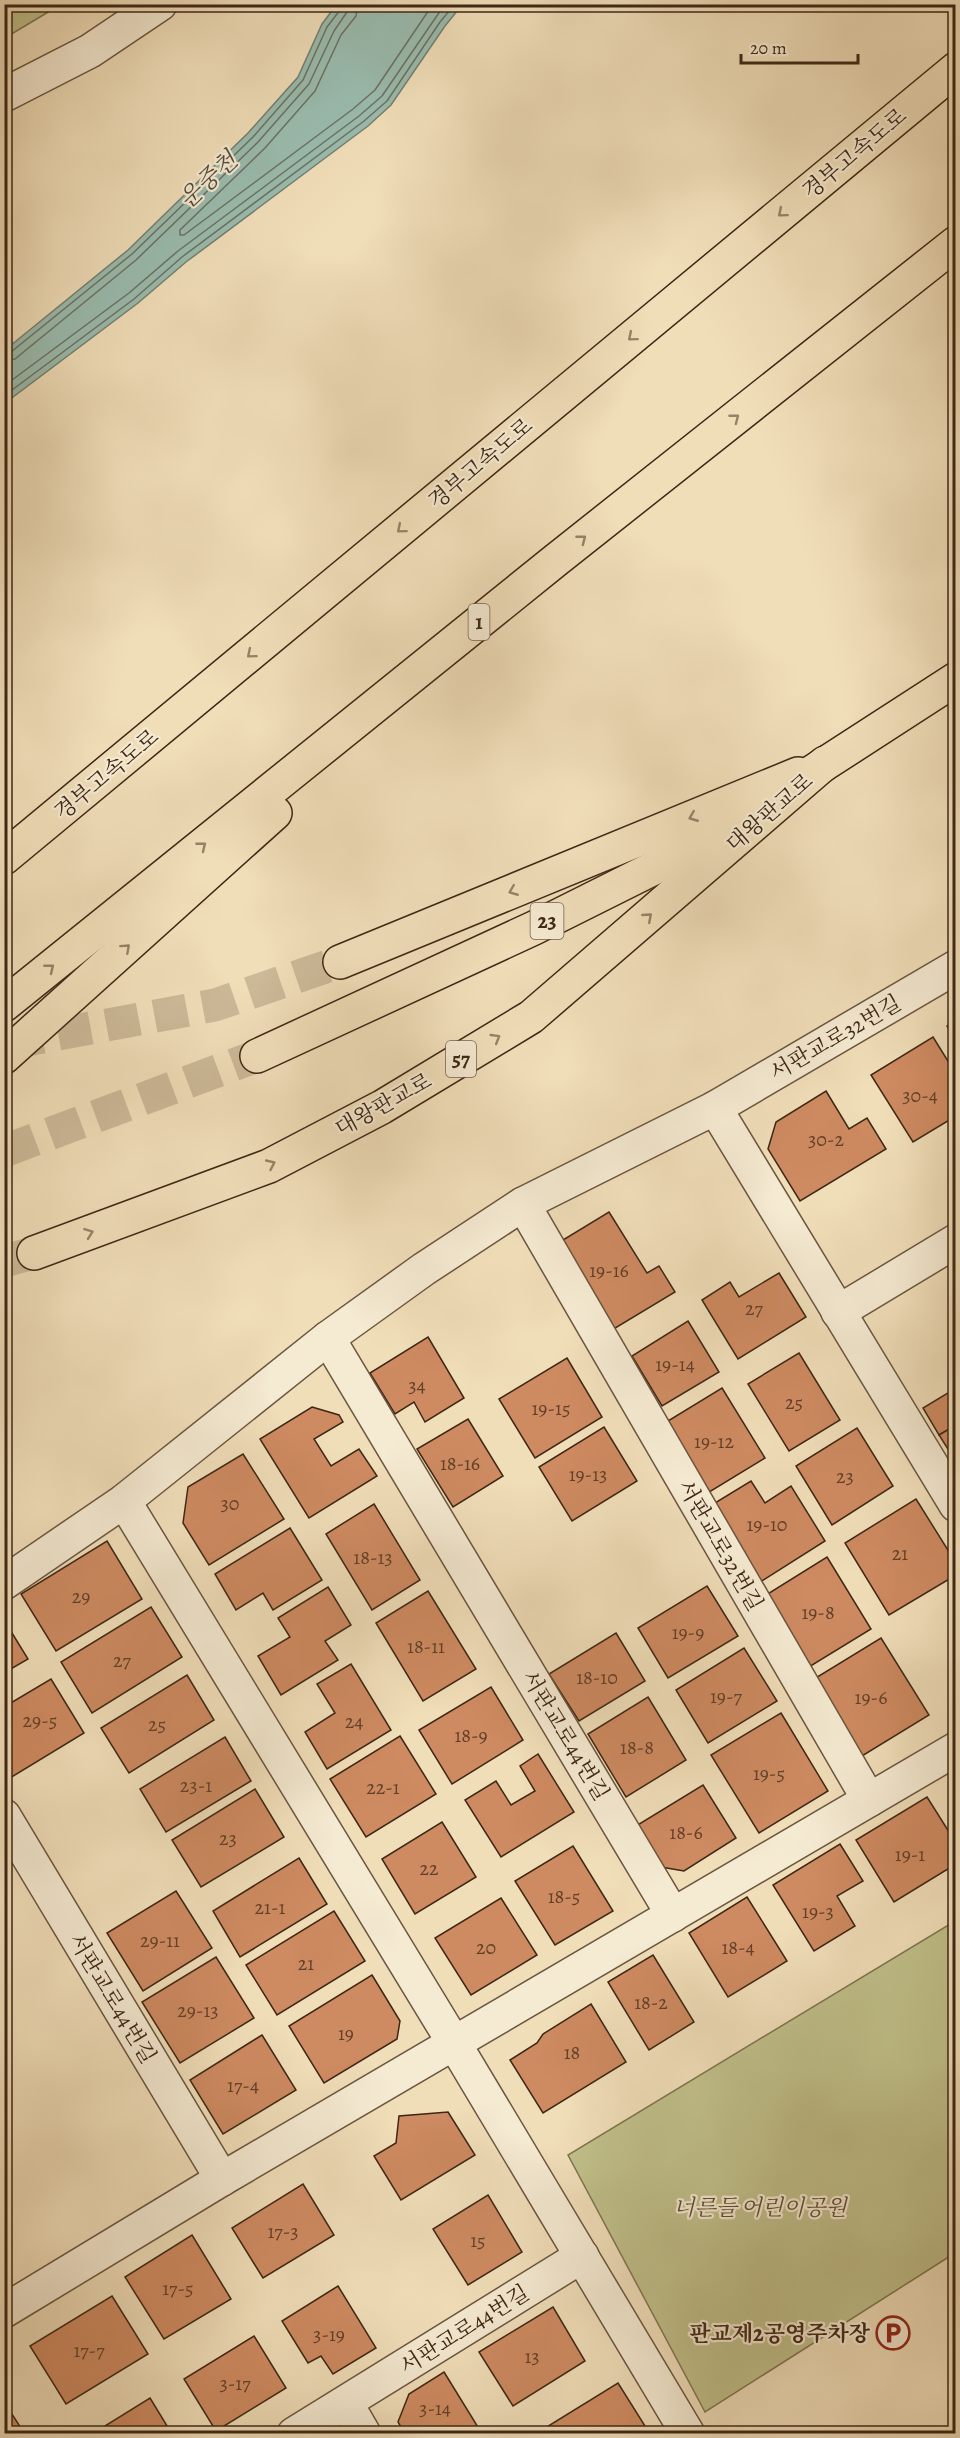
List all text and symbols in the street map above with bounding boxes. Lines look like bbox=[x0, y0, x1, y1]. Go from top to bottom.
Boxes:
scale bar bbox=[741, 27, 858, 65]
text: 20 m bbox=[750, 36, 787, 60]
street label: 경부고속도로 bbox=[796, 101, 913, 206]
water label: 운중천 bbox=[172, 143, 246, 215]
one-way arrow bbox=[778, 206, 789, 217]
one-way arrow bbox=[627, 330, 638, 341]
street label: 경부고속도로 bbox=[422, 411, 539, 516]
one-way arrow bbox=[728, 414, 739, 425]
one-way arrow bbox=[397, 522, 408, 533]
one-way arrow bbox=[576, 535, 587, 546]
road number: 1 bbox=[468, 604, 490, 640]
one-way arrow bbox=[247, 646, 258, 657]
street label: 경부고속도로 bbox=[48, 722, 165, 827]
street label: 대왕판교로 bbox=[720, 767, 820, 859]
one-way arrow bbox=[688, 810, 699, 822]
one-way arrow bbox=[195, 842, 206, 853]
one-way arrow bbox=[508, 884, 519, 896]
road number: 23 bbox=[530, 903, 564, 939]
one-way arrow bbox=[641, 913, 652, 924]
one-way arrow bbox=[119, 944, 130, 955]
one-way arrow bbox=[43, 965, 54, 976]
street label: 서판교로32번길 bbox=[764, 988, 907, 1088]
one-way arrow bbox=[490, 1034, 500, 1046]
road number: 57 bbox=[446, 1041, 476, 1077]
street label: 대왕판교로 bbox=[330, 1066, 437, 1144]
house number: 30-4 bbox=[902, 1082, 938, 1109]
house number: 30-2 bbox=[808, 1126, 845, 1153]
one-way arrow bbox=[265, 1160, 276, 1172]
one-way arrow bbox=[83, 1227, 94, 1240]
house number: 19-16 bbox=[589, 1257, 629, 1284]
house number: 27 bbox=[745, 1295, 764, 1322]
house number: 19-14 bbox=[655, 1351, 695, 1378]
house number: 34 bbox=[408, 1372, 426, 1399]
house number: 25 bbox=[785, 1389, 803, 1416]
house number: 19-15 bbox=[532, 1395, 570, 1422]
house number: 19-12 bbox=[694, 1428, 734, 1455]
house number: 18-16 bbox=[440, 1450, 480, 1477]
house number: 19-13 bbox=[569, 1461, 607, 1488]
house number: 23 bbox=[836, 1463, 854, 1490]
street label: 서판교로32번길 bbox=[670, 1474, 770, 1617]
house number: 30 bbox=[221, 1490, 239, 1517]
house number: 19-10 bbox=[746, 1511, 788, 1538]
house number: 21 bbox=[892, 1540, 908, 1567]
house number: 18-13 bbox=[353, 1544, 393, 1571]
house number: 29 bbox=[72, 1583, 90, 1610]
house number: 19-8 bbox=[801, 1599, 835, 1626]
house number: 19-9 bbox=[672, 1619, 704, 1646]
house number: 18-11 bbox=[407, 1633, 445, 1660]
house number: 27 bbox=[113, 1647, 132, 1674]
house number: 18-10 bbox=[576, 1664, 618, 1691]
street label: 서판교로44번길 bbox=[514, 1665, 616, 1806]
house number: 19-7 bbox=[710, 1683, 743, 1710]
house number: 19-6 bbox=[855, 1684, 887, 1711]
house number: 29-5 bbox=[23, 1707, 57, 1734]
house number: 24 bbox=[345, 1708, 363, 1735]
house number: 25 bbox=[148, 1711, 166, 1738]
house number: 18-9 bbox=[454, 1722, 488, 1749]
house number: 18-8 bbox=[620, 1734, 654, 1761]
house number: 19-5 bbox=[753, 1760, 785, 1787]
house number: 23-1 bbox=[180, 1772, 212, 1799]
house number: 22-1 bbox=[366, 1774, 400, 1801]
house number: 18-6 bbox=[669, 1819, 703, 1846]
house number: 23 bbox=[219, 1825, 237, 1852]
house number: 19-1 bbox=[895, 1841, 925, 1868]
house number: 22 bbox=[420, 1855, 439, 1882]
house number: 18-5 bbox=[548, 1883, 580, 1910]
house number: 21-1 bbox=[255, 1894, 286, 1921]
house number: 19-3 bbox=[802, 1898, 834, 1925]
house number: 29-11 bbox=[140, 1927, 180, 1954]
street label: 서판교로44번길 bbox=[61, 1928, 163, 2069]
house number: 20 bbox=[476, 1934, 496, 1961]
house number: 18-4 bbox=[721, 1934, 755, 1961]
house number: 21 bbox=[298, 1950, 314, 1977]
house number: 18-2 bbox=[634, 1989, 668, 2016]
house number: 29-13 bbox=[177, 1997, 219, 2024]
house number: 19 bbox=[338, 2020, 354, 2047]
house number: 18 bbox=[564, 2039, 580, 2066]
house number: 17-4 bbox=[227, 2072, 259, 2099]
park label: 너른들 어린이공원 bbox=[673, 2193, 849, 2223]
house number: 17-3 bbox=[267, 2218, 299, 2245]
house number: 15 bbox=[470, 2227, 486, 2254]
house number: 17-5 bbox=[162, 2275, 194, 2302]
street label: 서판교로44번길 bbox=[394, 2278, 535, 2382]
parking icon: 판교제2공영주차장 bbox=[875, 2315, 911, 2351]
place label: 판교제2공영주차장 bbox=[689, 2319, 871, 2349]
house number: 3-19 bbox=[313, 2321, 345, 2348]
house number: 17-7 bbox=[73, 2337, 105, 2364]
house number: 13 bbox=[524, 2343, 540, 2370]
house number: 3-17 bbox=[219, 2370, 251, 2397]
house number: 3-14 bbox=[419, 2395, 451, 2422]

